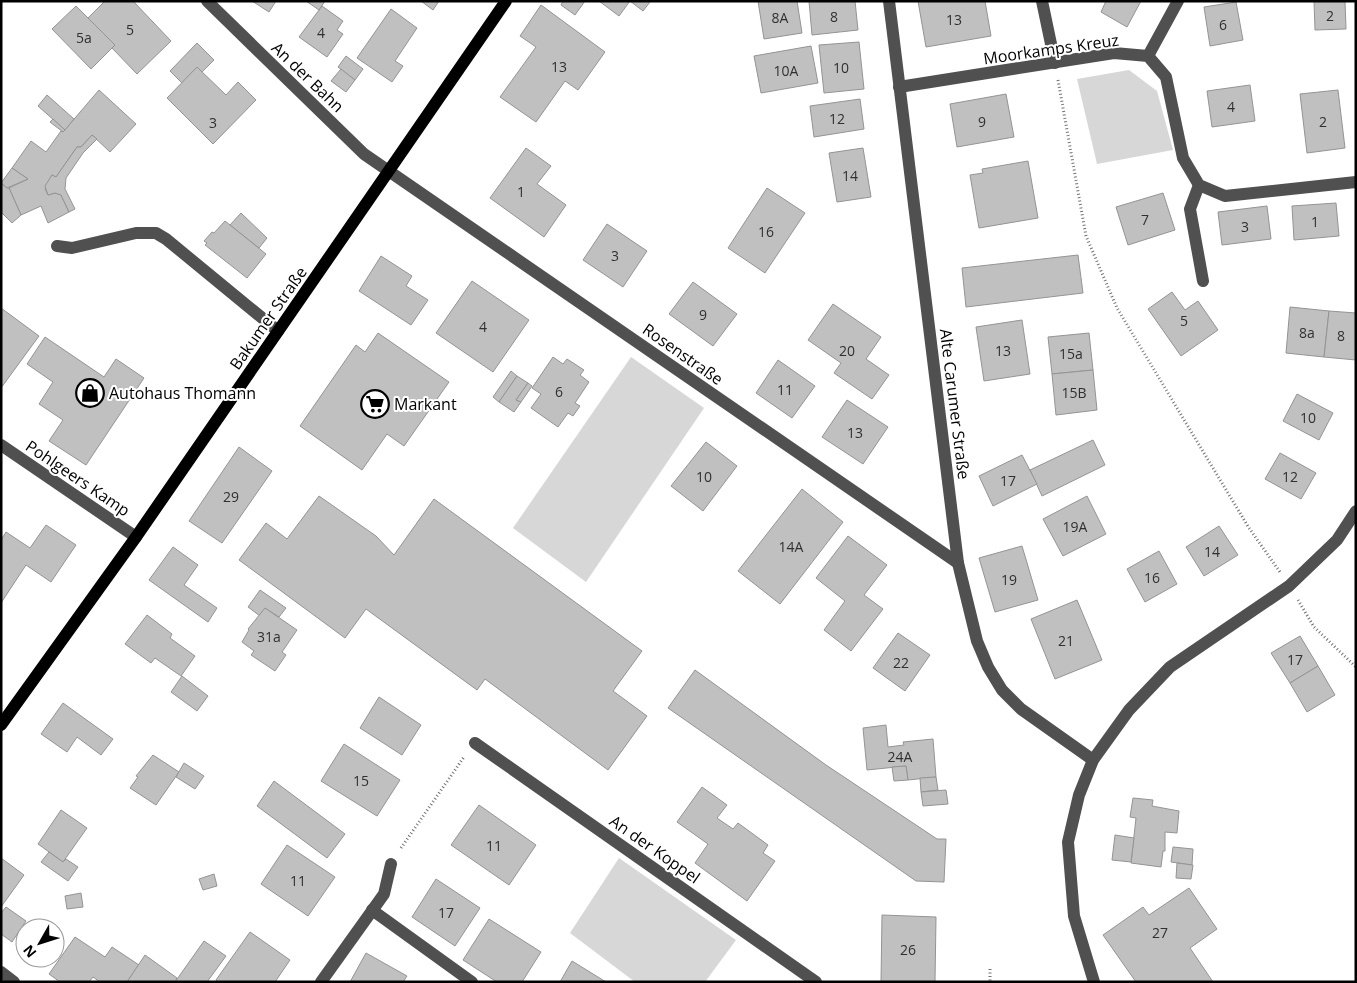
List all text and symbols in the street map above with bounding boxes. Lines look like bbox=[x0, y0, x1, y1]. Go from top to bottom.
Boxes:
house number: 2 bbox=[1326, 6, 1334, 25]
house number: 8 bbox=[830, 7, 838, 26]
house number: 8A bbox=[772, 8, 789, 27]
house number: 13 bbox=[946, 10, 962, 29]
house number: 6 bbox=[1219, 15, 1227, 34]
house number: 5 bbox=[126, 20, 134, 39]
house number: 4 bbox=[317, 23, 325, 42]
house number: 5a bbox=[76, 28, 92, 47]
street label: Moorkamps Kreuz bbox=[982, 29, 1120, 69]
street label: An der Bahn bbox=[267, 37, 349, 117]
house number: 13 bbox=[551, 57, 567, 76]
house number: 10 bbox=[833, 58, 849, 77]
house number: 10A bbox=[774, 61, 799, 80]
house number: 4 bbox=[1227, 97, 1235, 116]
house number: 12 bbox=[829, 109, 845, 128]
house number: 9 bbox=[978, 112, 986, 131]
house number: 2 bbox=[1319, 112, 1327, 131]
house number: 3 bbox=[209, 113, 217, 132]
house number: 14 bbox=[842, 166, 858, 185]
house number: 1 bbox=[517, 182, 525, 201]
house number: 7 bbox=[1141, 210, 1149, 229]
house number: 1 bbox=[1311, 212, 1319, 231]
house number: 3 bbox=[1241, 217, 1249, 236]
house number: 16 bbox=[758, 222, 774, 241]
house number: 3 bbox=[611, 246, 619, 265]
street label: Bakumer Straße bbox=[224, 262, 312, 374]
house number: 9 bbox=[699, 305, 707, 324]
house number: 5 bbox=[1180, 311, 1188, 330]
house number: 4 bbox=[479, 317, 487, 336]
street label: Rosenstraße bbox=[638, 318, 728, 390]
house number: 8a bbox=[1299, 323, 1315, 342]
house number: 8 bbox=[1337, 326, 1345, 345]
street label: Alte Carumer Straße bbox=[935, 327, 975, 481]
house number: 20 bbox=[839, 341, 855, 360]
house number: 13 bbox=[995, 341, 1011, 360]
house number: 15a bbox=[1059, 344, 1083, 363]
shop icon: Autohaus Thomann bbox=[75, 378, 105, 408]
house number: 11 bbox=[777, 380, 793, 399]
place label: Autohaus Thomann bbox=[109, 382, 256, 404]
house number: 6 bbox=[555, 382, 563, 401]
house number: 15B bbox=[1061, 383, 1087, 402]
supermarket icon: Markant bbox=[360, 389, 390, 419]
place label: Markant bbox=[394, 393, 457, 415]
house number: 10 bbox=[1300, 408, 1316, 427]
house number: 13 bbox=[847, 423, 863, 442]
street label: Pohlgeers Kamp bbox=[22, 435, 134, 521]
house number: 10 bbox=[696, 467, 712, 486]
house number: 12 bbox=[1282, 467, 1298, 486]
house number: 17 bbox=[1000, 471, 1016, 490]
house number: 29 bbox=[223, 487, 239, 506]
house number: 19A bbox=[1063, 517, 1088, 536]
house number: 14A bbox=[779, 537, 804, 556]
house number: 14 bbox=[1204, 542, 1220, 561]
house number: 16 bbox=[1144, 568, 1160, 587]
house number: 19 bbox=[1001, 570, 1017, 589]
house number: 31a bbox=[257, 627, 281, 646]
house number: 21 bbox=[1058, 631, 1074, 650]
house number: 17 bbox=[1287, 650, 1303, 669]
house number: 22 bbox=[893, 653, 909, 672]
house number: 24A bbox=[888, 747, 913, 766]
house number: 15 bbox=[353, 771, 369, 790]
street label: An der Koppel bbox=[605, 810, 705, 888]
house number: 11 bbox=[486, 836, 502, 855]
house number: 11 bbox=[290, 871, 306, 890]
house number: 17 bbox=[438, 903, 454, 922]
north arrow bbox=[15, 918, 65, 968]
house number: 27 bbox=[1152, 923, 1168, 942]
house number: 26 bbox=[900, 940, 916, 959]
text: N bbox=[19, 941, 40, 962]

